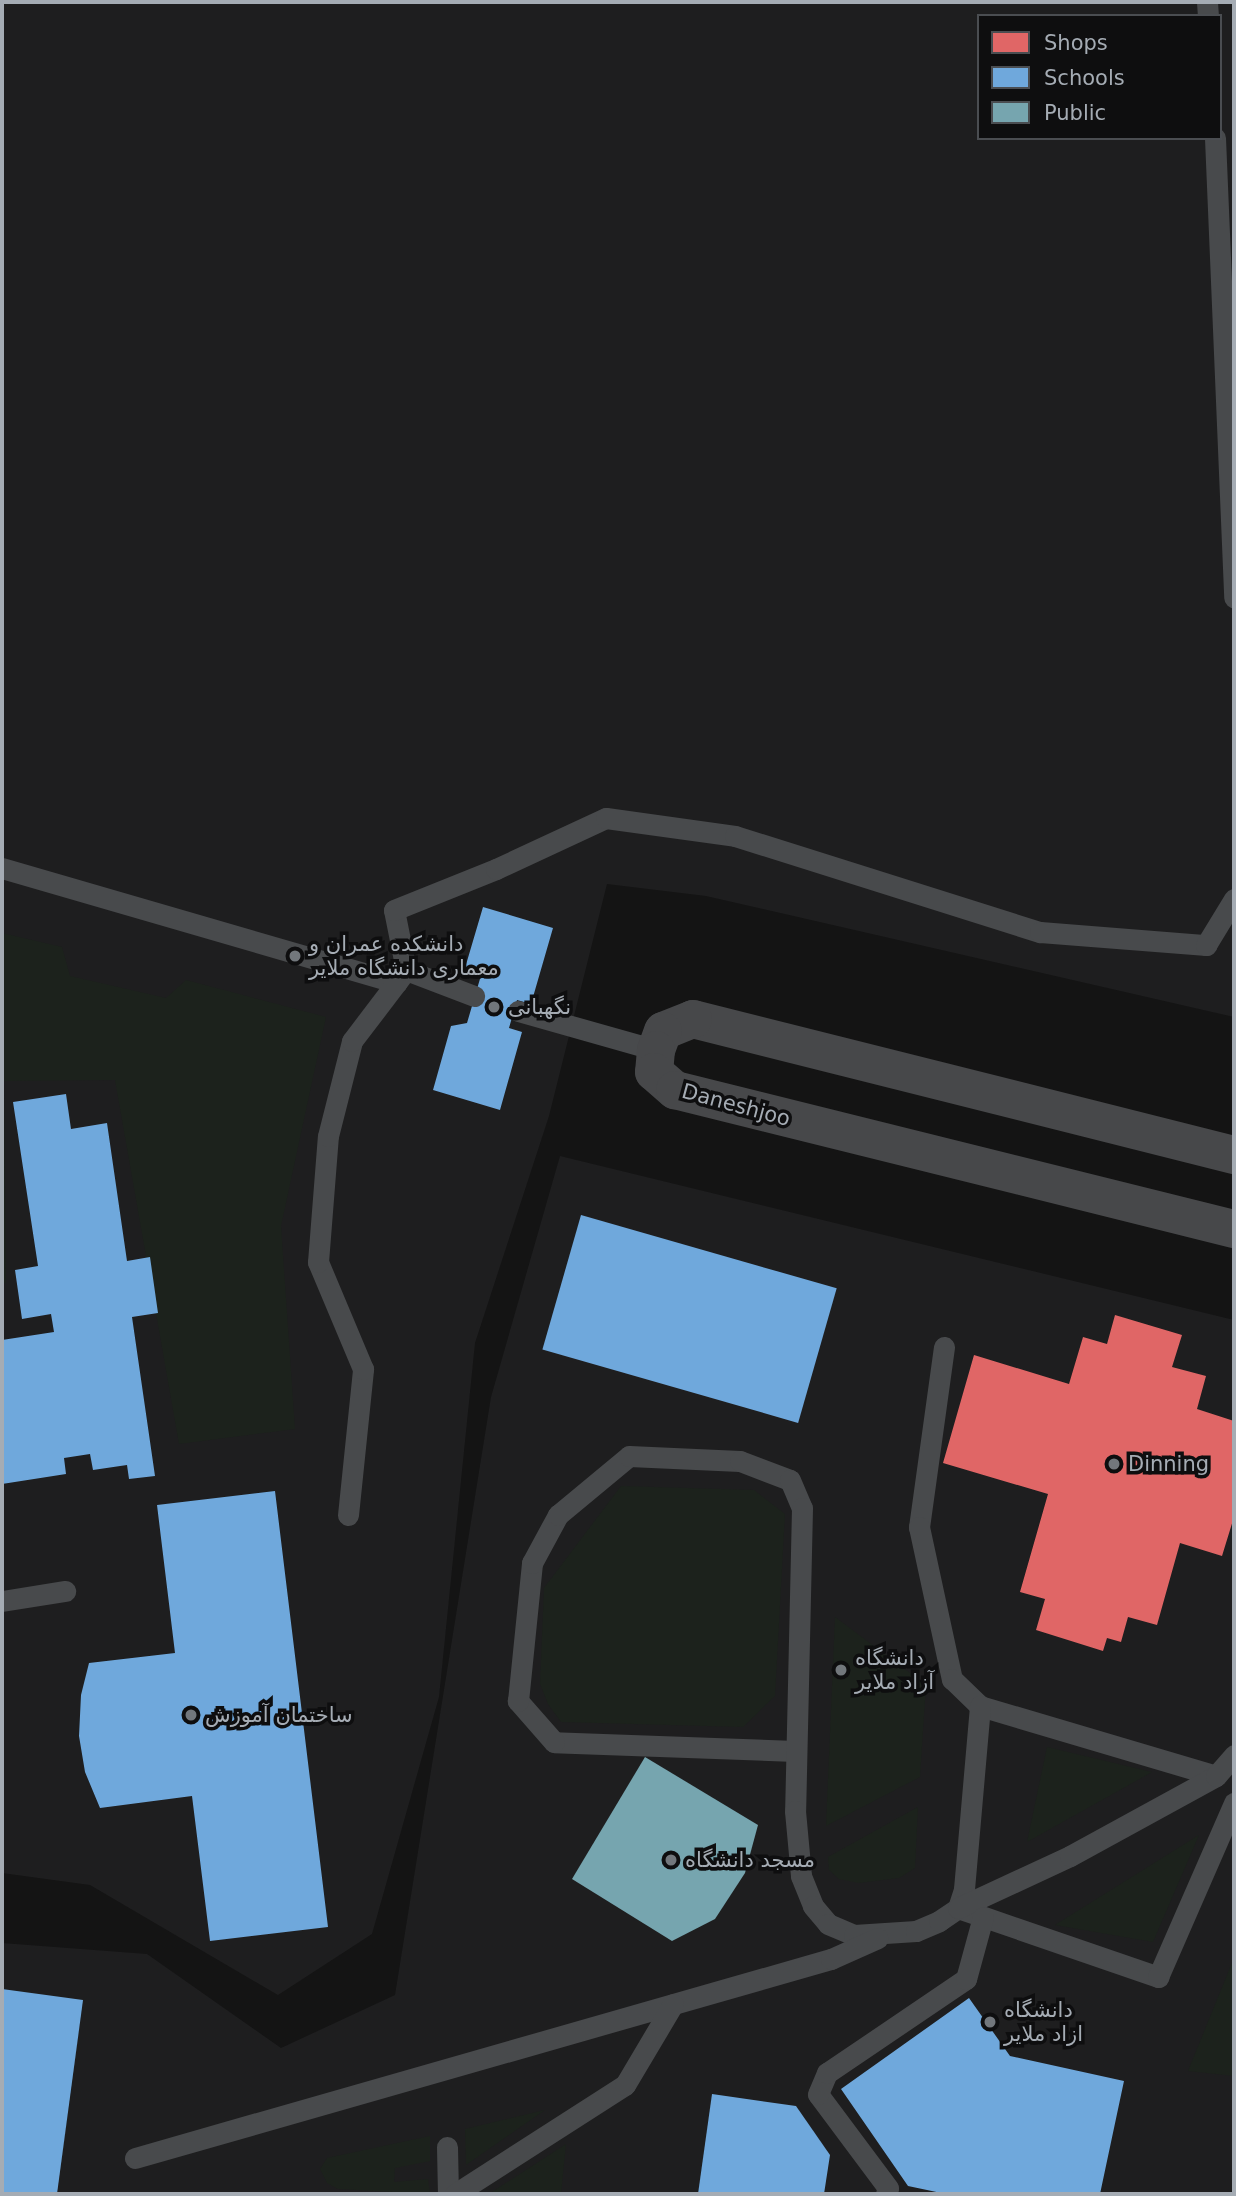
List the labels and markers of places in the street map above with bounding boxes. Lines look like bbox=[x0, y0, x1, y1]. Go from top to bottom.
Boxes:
place label: دانشکده عمران و معماری دانشگاه ملایر bbox=[309, 931, 499, 981]
marker: دانشکده عمران و معماری دانشگاه ملایر bbox=[287, 948, 303, 964]
place label: نگهبانی bbox=[508, 994, 571, 1020]
marker: نگهبانی bbox=[486, 999, 502, 1015]
place label: Dinning bbox=[1128, 1451, 1209, 1477]
marker: Dinning bbox=[1106, 1456, 1122, 1472]
place label: دانشگاه آزاد ملایر bbox=[855, 1645, 934, 1695]
marker: دانشگاه آزاد ملایر bbox=[833, 1662, 849, 1678]
place label: ساختمان آموزش bbox=[205, 1702, 353, 1728]
marker: ساختمان آموزش bbox=[183, 1707, 199, 1723]
place label: مسجد دانشگاه bbox=[685, 1847, 815, 1873]
marker: مسجد دانشگاه bbox=[663, 1852, 679, 1868]
place label: دانشگاه ازاد ملایر bbox=[1004, 1997, 1083, 2047]
marker: دانشگاه ازاد ملایر bbox=[982, 2014, 998, 2030]

